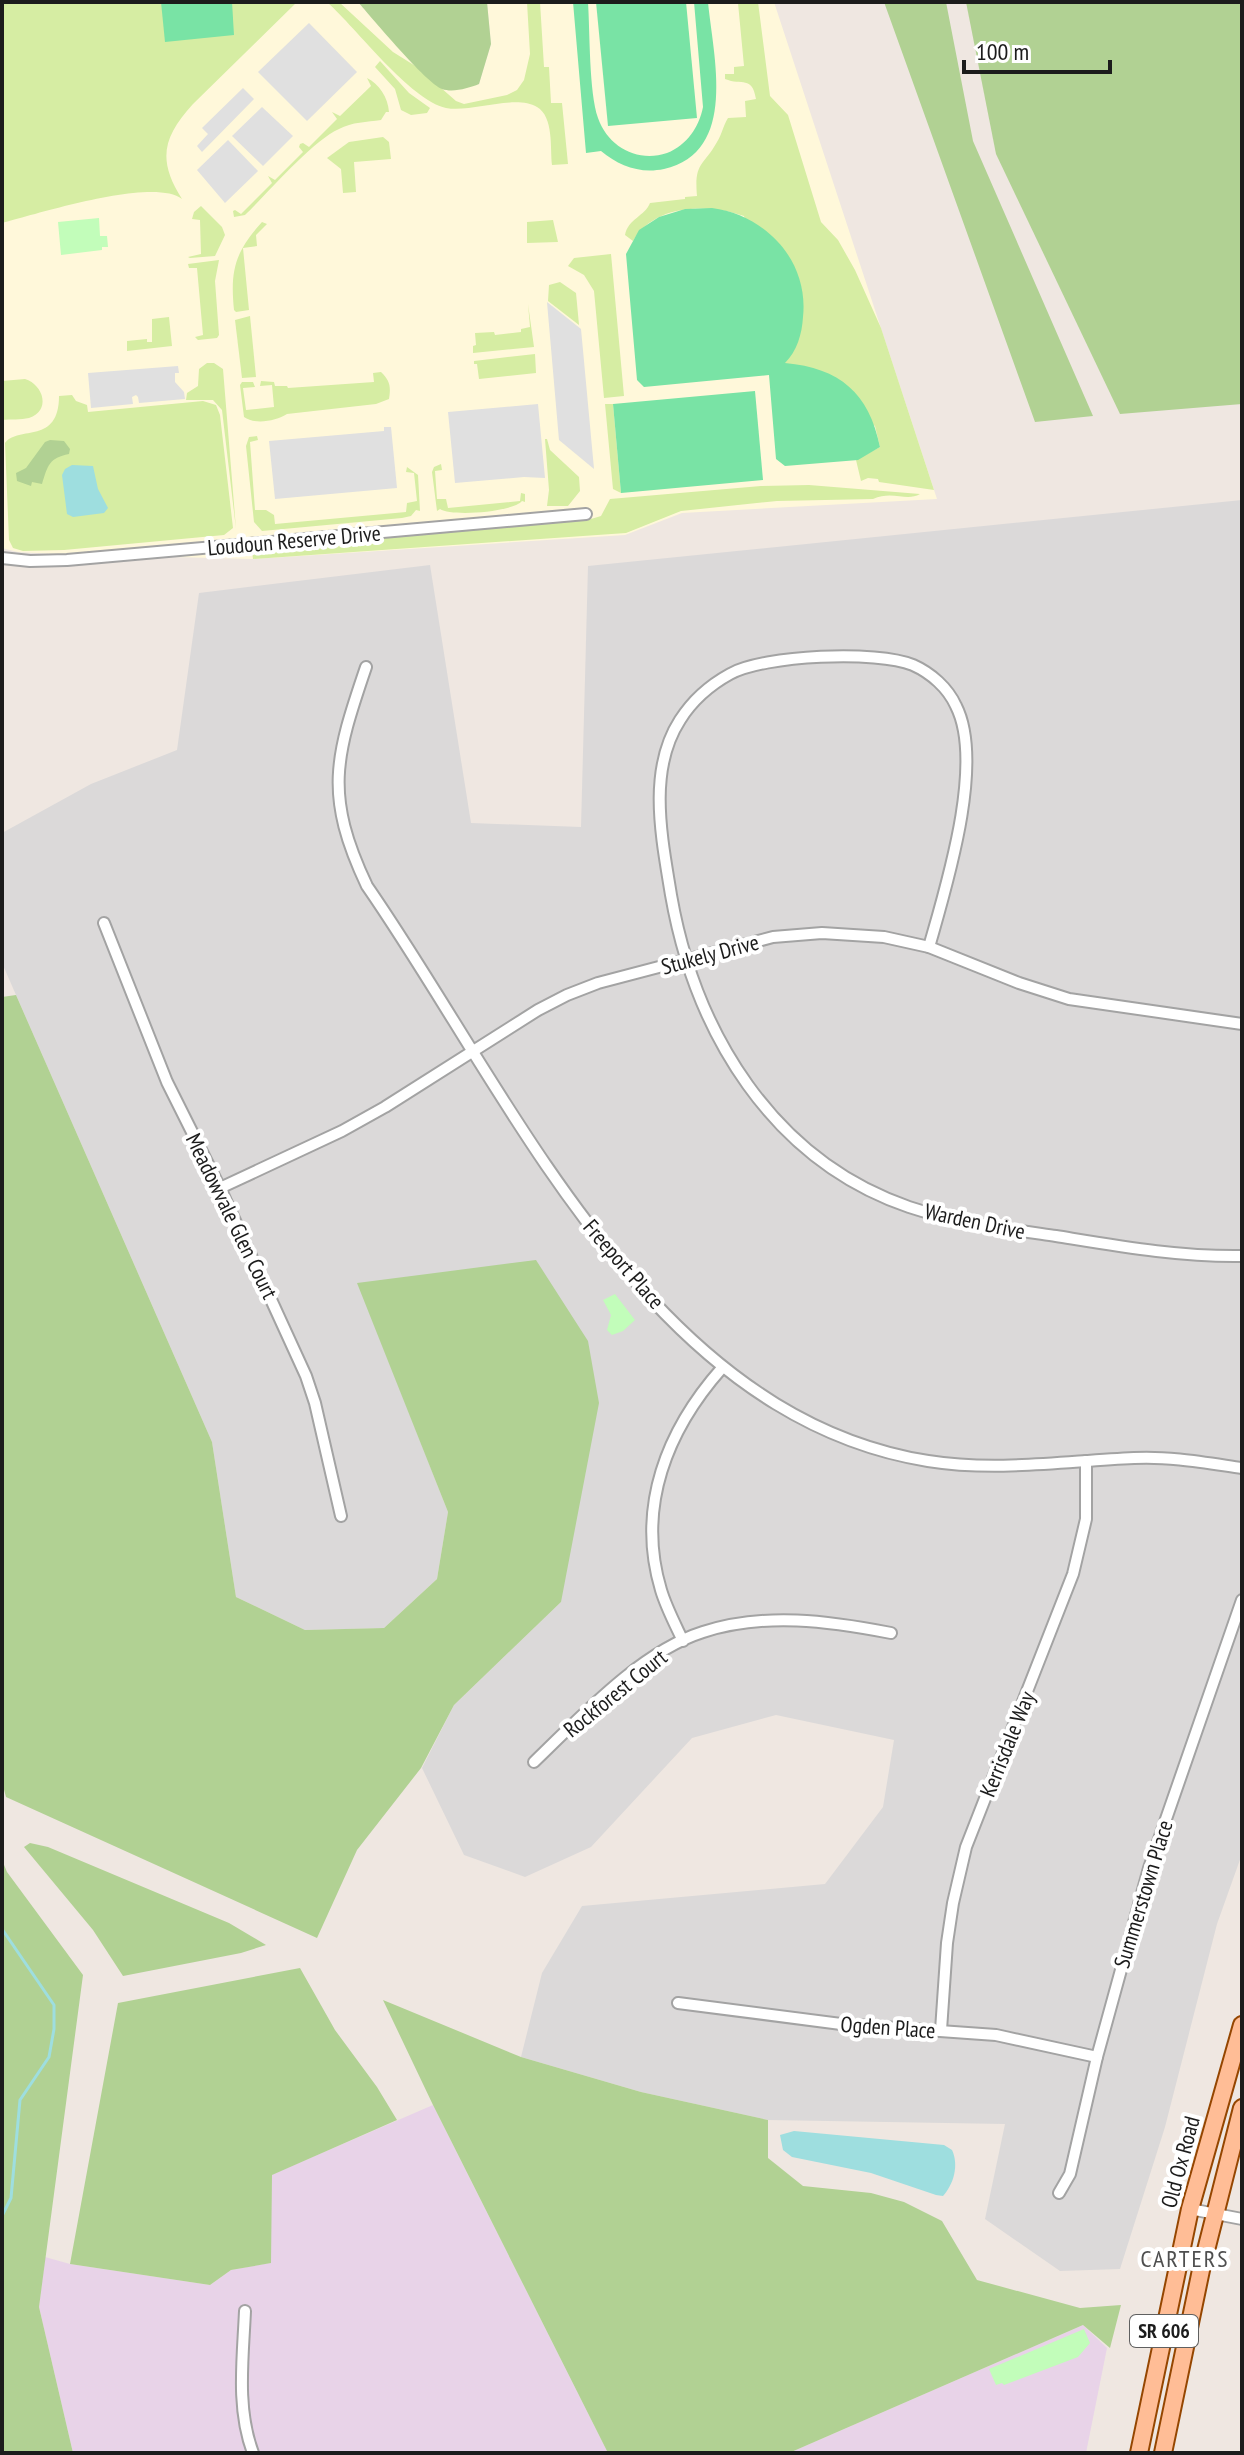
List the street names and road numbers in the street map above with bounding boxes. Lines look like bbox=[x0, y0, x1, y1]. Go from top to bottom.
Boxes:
street label: Loudoun Reserve Drive bbox=[206, 518, 382, 562]
street label: Stukely Drive bbox=[658, 928, 762, 980]
street label: Meadowvale Glen Court bbox=[180, 1129, 284, 1303]
street label: Warden Drive bbox=[922, 1197, 1028, 1245]
street label: Freeport Place bbox=[577, 1213, 671, 1315]
street label: Rockforest Court bbox=[558, 1643, 672, 1743]
street label: Kerrisdale Way bbox=[973, 1686, 1041, 1801]
street label: Summerstown Place bbox=[1107, 1817, 1179, 1971]
street label: Ogden Place bbox=[840, 2010, 936, 2044]
street label: Old Ox Road bbox=[1154, 2113, 1206, 2211]
road number: SR 606 bbox=[1130, 2315, 1198, 2347]

